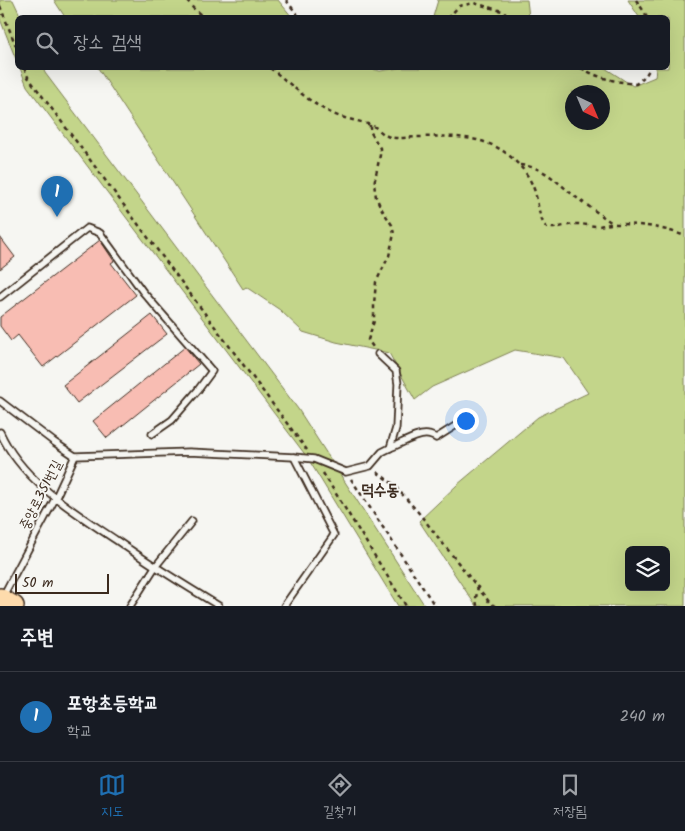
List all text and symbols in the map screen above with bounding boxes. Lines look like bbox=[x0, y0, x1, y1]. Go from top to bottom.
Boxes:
search box bbox=[15, 15, 670, 70]
text: 장소 검색 bbox=[73, 28, 142, 58]
icon: search bbox=[33, 29, 61, 57]
north arrow bbox=[565, 85, 610, 130]
pin: 1 bbox=[41, 176, 73, 217]
your location bbox=[453, 408, 479, 434]
street label: 중앙로351번길 bbox=[14, 455, 68, 534]
district label: 덕수동 bbox=[361, 478, 399, 503]
map controls bbox=[625, 546, 670, 591]
button: layers bbox=[625, 546, 670, 591]
scale bar bbox=[15, 571, 109, 594]
text: 50 m bbox=[22, 572, 53, 594]
text: 주변 bbox=[20, 622, 54, 655]
text: 포항초등학교 bbox=[67, 689, 159, 719]
text: 1 bbox=[34, 704, 38, 729]
text: 240 m bbox=[620, 704, 665, 729]
text: 학교 bbox=[67, 719, 93, 744]
tab: 지도 bbox=[98, 771, 126, 823]
tab: 길찾기 bbox=[323, 771, 357, 823]
tab: 저장됨 bbox=[553, 771, 587, 823]

